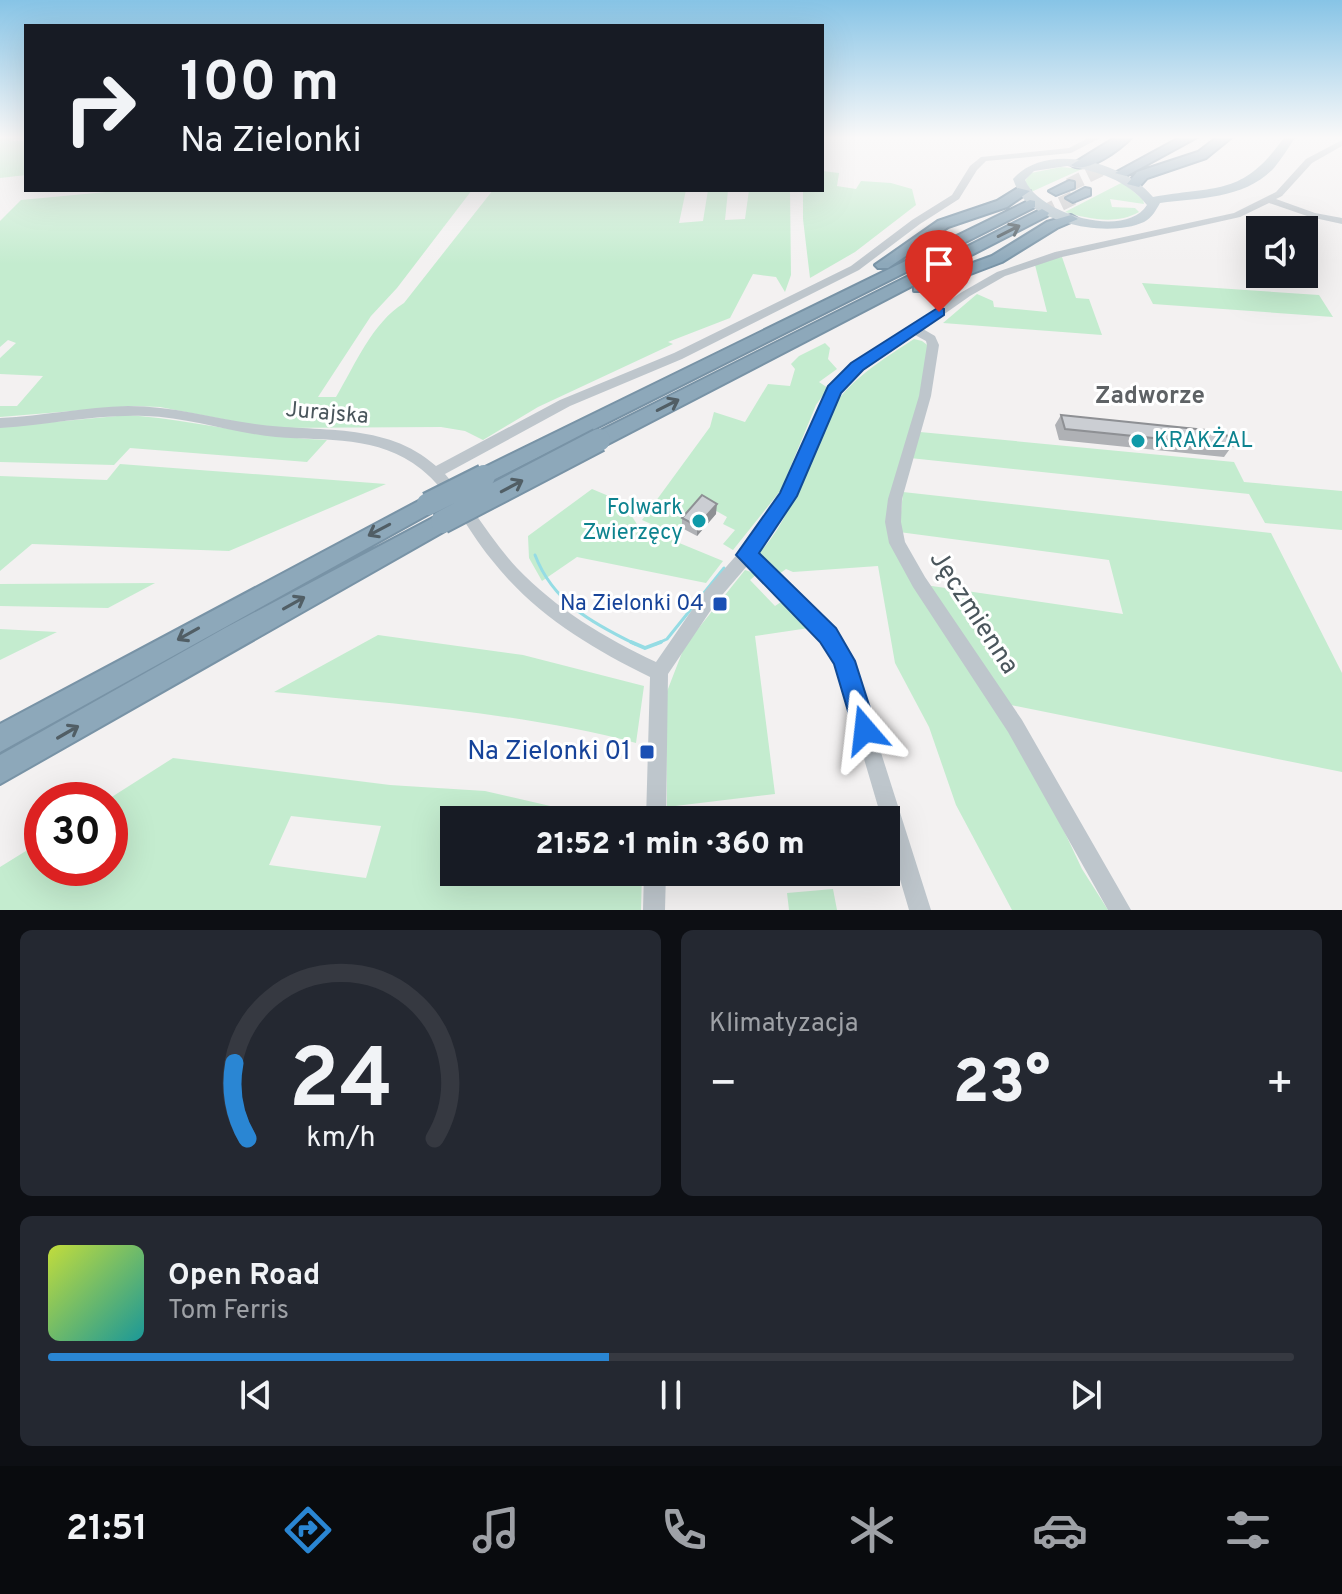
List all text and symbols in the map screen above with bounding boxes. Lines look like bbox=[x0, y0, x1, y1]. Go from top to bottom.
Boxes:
text: 100 m bbox=[180, 50, 339, 120]
icon: right bbox=[48, 56, 152, 160]
text: Na Zielonki bbox=[180, 119, 362, 165]
map controls bbox=[1246, 216, 1318, 288]
button: sound bbox=[1246, 216, 1318, 288]
one-way arrow bbox=[996, 222, 1020, 238]
pin bbox=[905, 230, 973, 312]
icon: arrive bbox=[917, 242, 961, 286]
district label: Zadworze bbox=[1095, 382, 1205, 412]
one-way arrow bbox=[656, 396, 680, 412]
street label: Jurajska bbox=[284, 397, 370, 431]
place label: KRAKŻAL bbox=[1154, 426, 1253, 455]
marker: KRAKŻAL bbox=[1129, 432, 1147, 450]
one-way arrow bbox=[499, 477, 523, 493]
place label: Folwark Zwierzęcy bbox=[582, 495, 683, 547]
marker: Folwark Zwierzęcy bbox=[690, 512, 708, 530]
one-way arrow bbox=[368, 523, 391, 539]
street label: Jęczmienna bbox=[921, 545, 1025, 681]
place label: Na Zielonki 04 bbox=[560, 591, 704, 618]
one-way arrow bbox=[281, 595, 305, 610]
marker: Na Zielonki 04 bbox=[711, 595, 729, 613]
one-way arrow bbox=[177, 626, 200, 642]
position arrow bbox=[823, 688, 907, 772]
one-way arrow bbox=[55, 724, 79, 739]
place label: Na Zielonki 01 bbox=[467, 736, 631, 769]
marker: Na Zielonki 01 bbox=[638, 743, 656, 761]
speed limit sign: 30 bbox=[24, 782, 128, 886]
text: 21:52 · 1 min · 360 m bbox=[535, 827, 805, 864]
text: Klimatyzacja bbox=[709, 1008, 858, 1041]
text: 24 bbox=[288, 1032, 393, 1137]
text: 23° bbox=[953, 1048, 1050, 1124]
text: − bbox=[709, 1058, 737, 1114]
text: + bbox=[1266, 1058, 1294, 1114]
text: km/h bbox=[306, 1121, 375, 1157]
text: Open Road bbox=[168, 1258, 320, 1295]
text: Tom Ferris bbox=[168, 1295, 289, 1328]
icon: previous bbox=[234, 1373, 278, 1417]
icon: pause bbox=[649, 1373, 693, 1417]
icon: next bbox=[1064, 1373, 1108, 1417]
icon: directions bbox=[280, 1502, 336, 1558]
icon: music bbox=[468, 1502, 524, 1558]
icon: phone bbox=[656, 1502, 712, 1558]
icon: climate bbox=[844, 1502, 900, 1558]
icon: car bbox=[1032, 1502, 1088, 1558]
icon: filters bbox=[1220, 1502, 1276, 1558]
text: 21:51 bbox=[66, 1507, 148, 1553]

